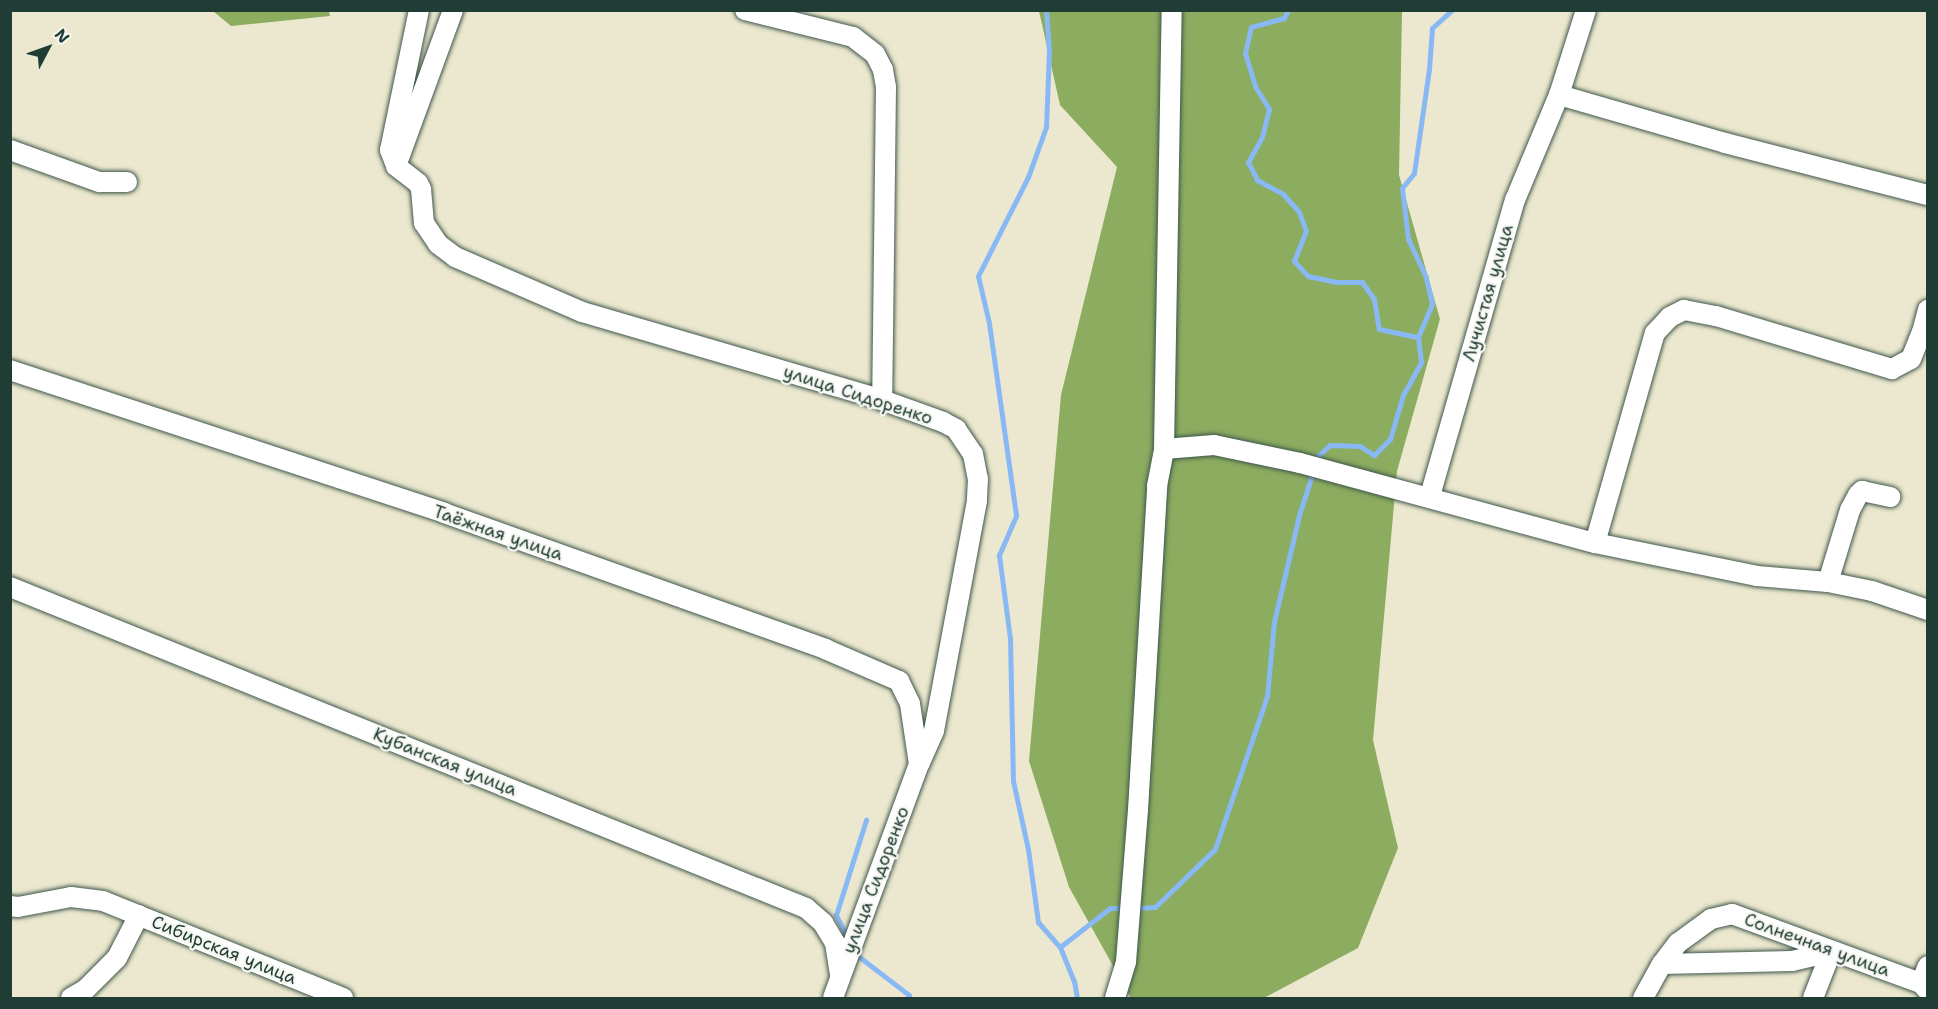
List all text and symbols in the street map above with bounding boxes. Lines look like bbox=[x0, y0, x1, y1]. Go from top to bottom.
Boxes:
north arrow bbox=[18, 18, 78, 78]
text: N bbox=[50, 24, 74, 48]
street label: Лучистая улица bbox=[1458, 222, 1518, 364]
street label: улица Сидоренко bbox=[781, 361, 935, 429]
street label: Таёжная улица bbox=[430, 501, 566, 565]
street label: Кубанская улица bbox=[370, 723, 520, 801]
street label: улица Сидоренко bbox=[838, 803, 914, 957]
street label: Солнечная улица bbox=[1741, 909, 1893, 981]
street label: Сибирская улица bbox=[148, 911, 300, 989]

